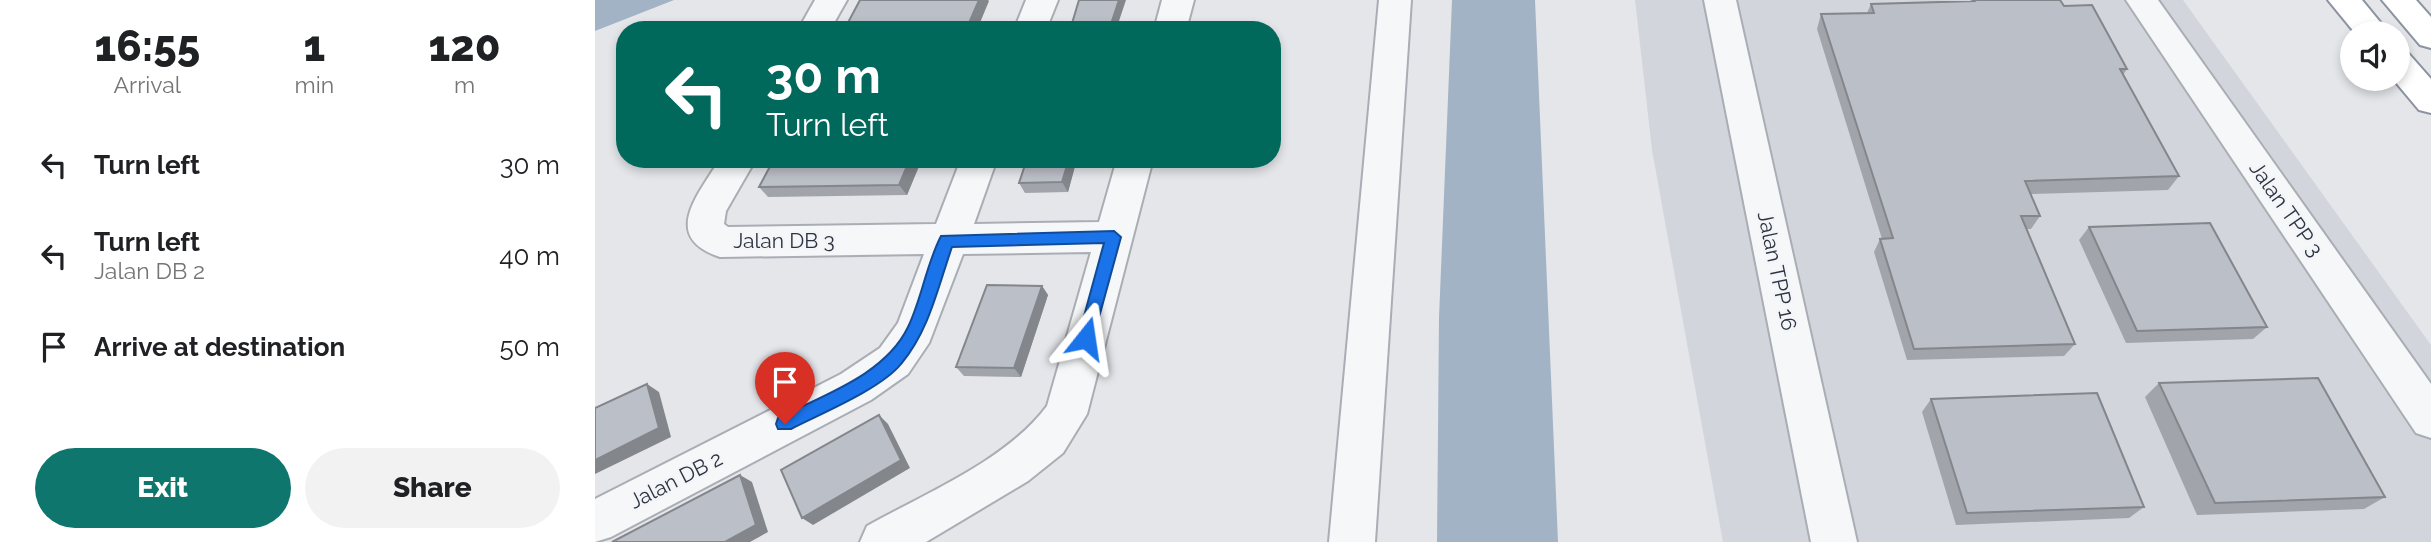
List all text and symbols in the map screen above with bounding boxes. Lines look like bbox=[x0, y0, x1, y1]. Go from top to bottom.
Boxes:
map controls bbox=[2340, 21, 2410, 91]
button: sound bbox=[2340, 21, 2410, 91]
text: 16:55 bbox=[94, 22, 200, 71]
text: 1 bbox=[303, 22, 325, 71]
text: 120 bbox=[429, 22, 501, 71]
text: 30 m bbox=[766, 47, 881, 104]
icon: left bbox=[651, 49, 742, 140]
text: Arrival bbox=[114, 71, 181, 98]
text: min bbox=[295, 71, 334, 98]
text: m bbox=[454, 71, 475, 98]
text: Turn left bbox=[766, 106, 888, 143]
icon: left bbox=[35, 146, 73, 184]
text: Turn left bbox=[94, 150, 200, 180]
text: 30 m bbox=[500, 150, 560, 180]
street label: Jalan TPP 3 bbox=[2244, 156, 2328, 261]
street label: Jalan TPP 16 bbox=[1753, 209, 1802, 333]
text: Turn left bbox=[94, 227, 200, 257]
street label: Jalan DB 3 bbox=[733, 228, 835, 253]
icon: left bbox=[35, 237, 73, 275]
text: 40 m bbox=[499, 241, 560, 271]
text: Jalan DB 2 bbox=[94, 257, 205, 284]
position arrow bbox=[1049, 301, 1123, 375]
icon: arrive bbox=[35, 328, 73, 366]
text: Arrive at destination bbox=[94, 332, 345, 362]
text: 50 m bbox=[499, 332, 560, 362]
pin bbox=[755, 352, 815, 424]
icon: arrive bbox=[766, 363, 804, 401]
street label: Jalan DB 2 bbox=[625, 445, 727, 514]
button: Exit bbox=[35, 448, 291, 528]
button: Share bbox=[305, 448, 560, 528]

